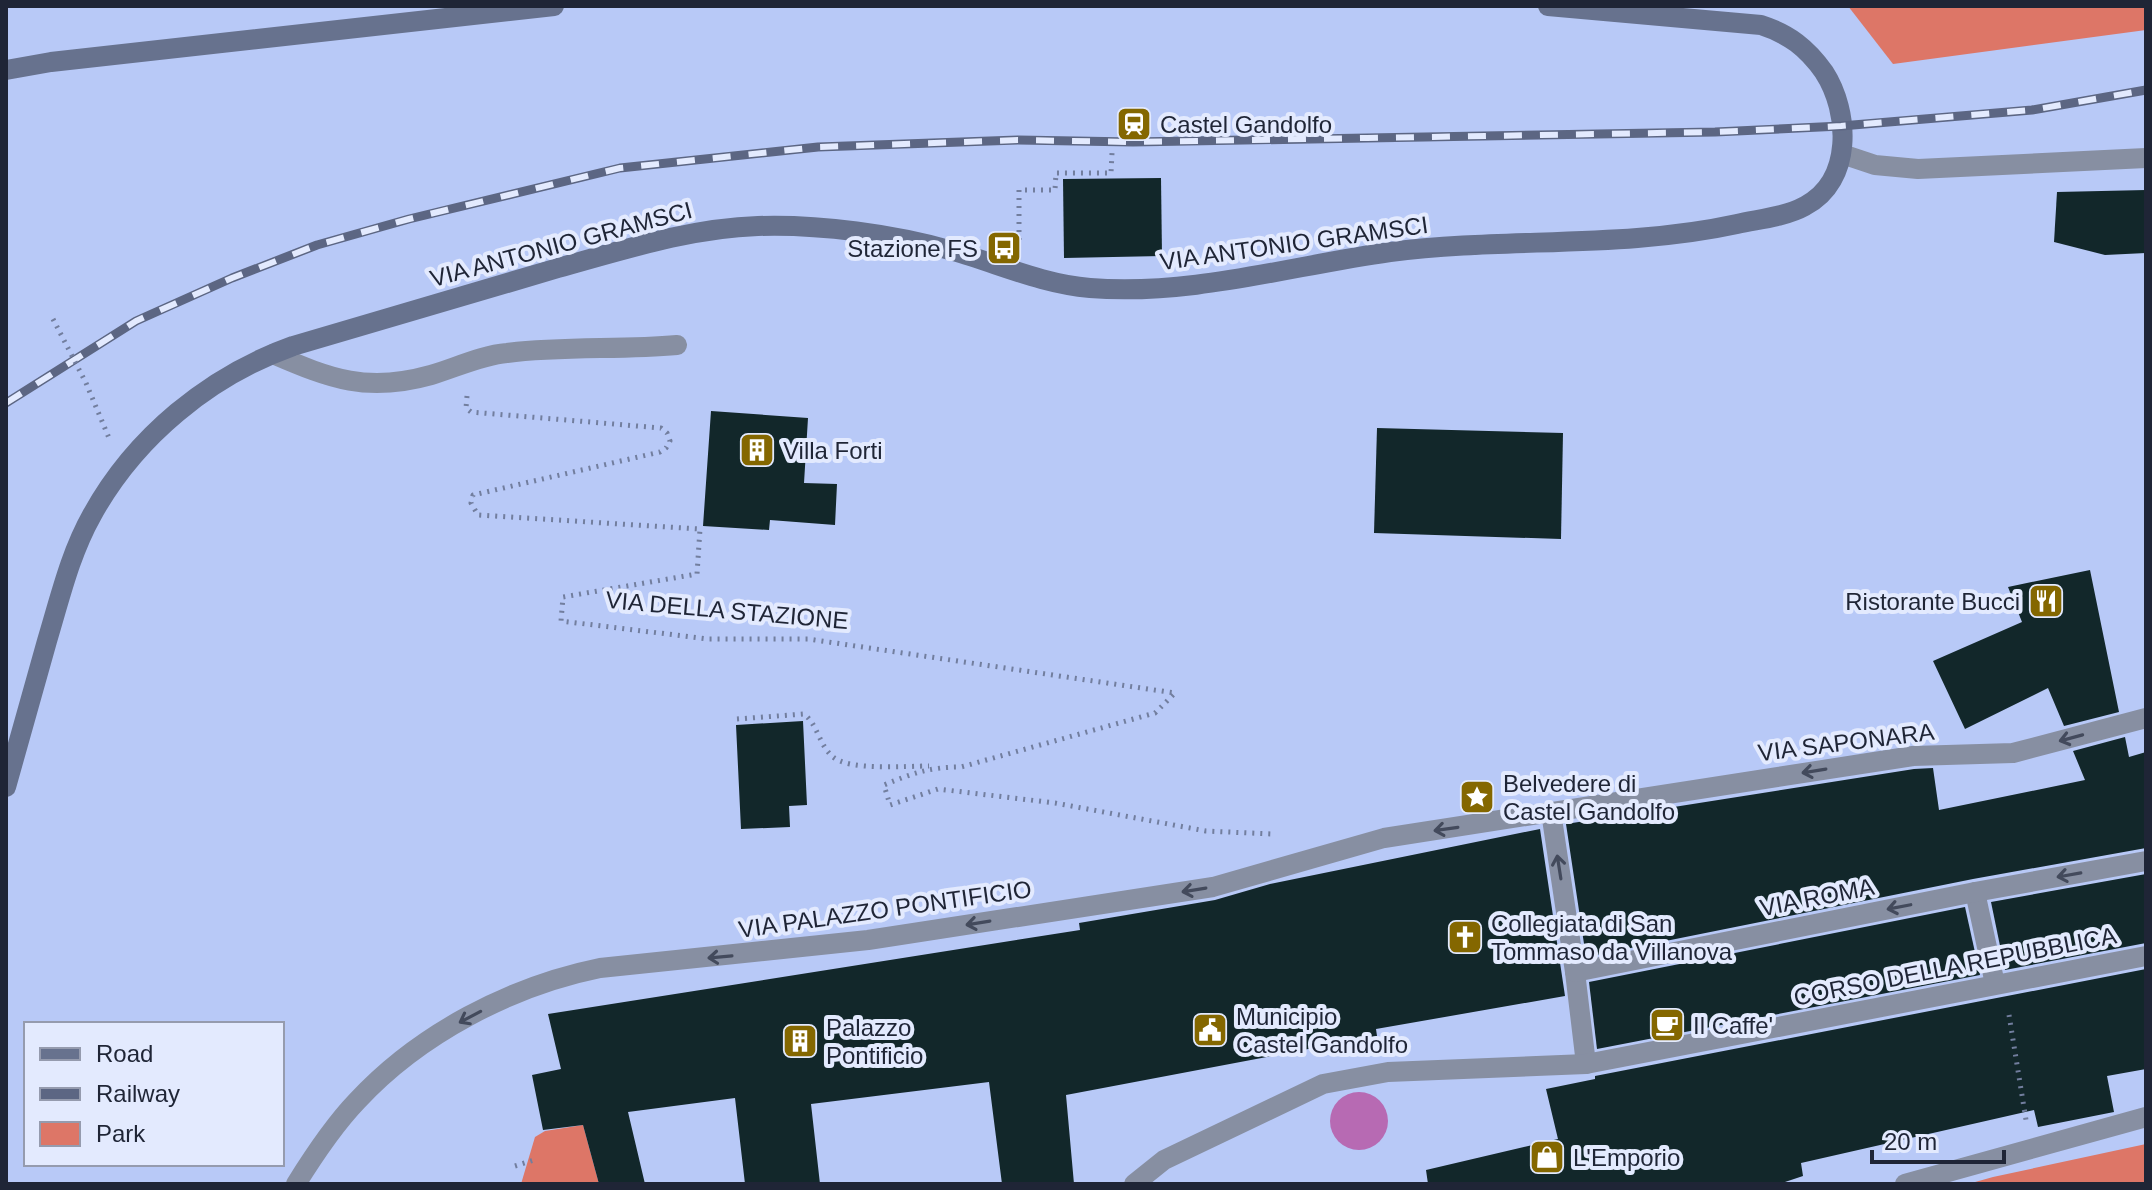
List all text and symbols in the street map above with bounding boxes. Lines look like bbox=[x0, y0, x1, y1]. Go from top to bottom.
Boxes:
station icon: Castel Gandolfo bbox=[1115, 105, 1153, 143]
place label: Castel Gandolfo bbox=[1160, 111, 1332, 138]
street label: VIA ANTONIO GRAMSCI bbox=[427, 196, 695, 292]
street label: VIA ANTONIO GRAMSCI bbox=[1158, 211, 1430, 275]
bus stop icon: Stazione FS bbox=[985, 229, 1023, 267]
place label: Stazione FS bbox=[847, 235, 978, 262]
building icon: Villa Forti bbox=[738, 431, 776, 469]
place label: Villa Forti bbox=[783, 437, 883, 464]
restaurant icon: Ristorante Bucci bbox=[2027, 582, 2065, 620]
street label: VIA DELLA STAZIONE bbox=[604, 586, 850, 634]
place label: Ristorante Bucci bbox=[1845, 588, 2020, 615]
street label: VIA SAPONARA bbox=[1756, 718, 1936, 766]
one-way arrow bbox=[2058, 731, 2084, 746]
one-way arrow bbox=[1802, 765, 1827, 780]
place label: Belvedere di Castel Gandolfo bbox=[1503, 770, 1675, 825]
place icon: Belvedere di Castel Gandolfo bbox=[1458, 778, 1496, 816]
one-way arrow bbox=[1434, 822, 1459, 837]
one-way arrow bbox=[1551, 855, 1566, 880]
one-way arrow bbox=[2057, 868, 2082, 883]
street label: VIA ROMA bbox=[1757, 873, 1877, 921]
street label: VIA PALAZZO PONTIFICIO bbox=[737, 875, 1033, 943]
one-way arrow bbox=[1182, 883, 1207, 898]
one-way arrow bbox=[1886, 901, 1912, 916]
place label: Collegiata di San Tommaso da Villanova bbox=[1491, 910, 1733, 965]
one-way arrow bbox=[966, 916, 991, 931]
church icon: Collegiata di San Tommaso da Villanova bbox=[1446, 918, 1484, 956]
street label: CORSO DELLA REPUBBLICA bbox=[1791, 921, 2119, 1011]
one-way arrow bbox=[707, 950, 734, 965]
place label: Municipio Castel Gandolfo bbox=[1236, 1003, 1408, 1058]
cafe icon: Il Caffe' bbox=[1648, 1006, 1686, 1044]
one-way arrow bbox=[459, 1010, 483, 1026]
public building icon: Municipio Castel Gandolfo bbox=[1191, 1011, 1229, 1049]
place label: Il Caffe' bbox=[1693, 1012, 1773, 1039]
place label: Palazzo Pontificio bbox=[826, 1014, 923, 1069]
legend bbox=[24, 1022, 284, 1166]
building icon: Palazzo Pontificio bbox=[781, 1022, 819, 1060]
text: Road bbox=[96, 1040, 153, 1067]
text: Railway bbox=[96, 1080, 180, 1107]
scale bar bbox=[1872, 1114, 2004, 1164]
text: Park bbox=[96, 1120, 146, 1147]
text: 20 m bbox=[1884, 1128, 1937, 1155]
shop icon: L'Emporio bbox=[1528, 1138, 1566, 1176]
place label: L'Emporio bbox=[1573, 1144, 1680, 1171]

